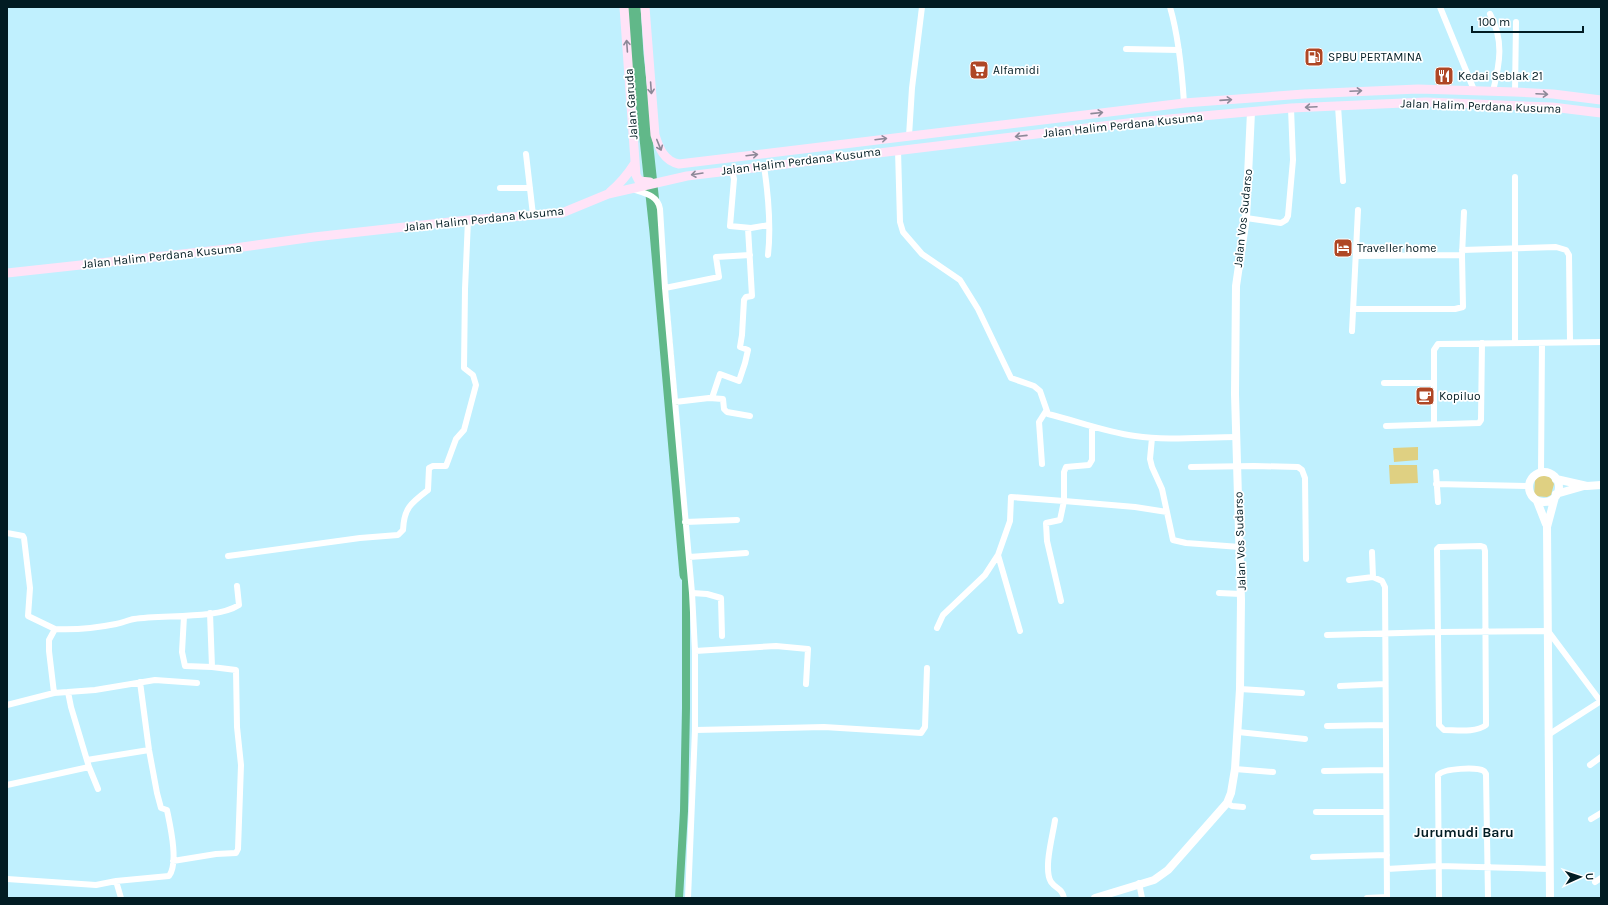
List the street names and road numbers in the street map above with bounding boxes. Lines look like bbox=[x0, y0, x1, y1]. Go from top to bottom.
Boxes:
street label: Jalan Garuda bbox=[622, 68, 640, 140]
street label: Jalan Halim Perdana Kusuma bbox=[1400, 96, 1562, 116]
street label: Jalan Halim Perdana Kusuma bbox=[1042, 110, 1204, 140]
street label: Jalan Halim Perdana Kusuma bbox=[720, 144, 882, 178]
street label: Jalan Vos Sudarso bbox=[1231, 168, 1255, 268]
street label: Jalan Halim Perdana Kusuma bbox=[403, 204, 565, 234]
street label: Jalan Halim Perdana Kusuma bbox=[81, 241, 243, 271]
street label: Jalan Vos Sudarso bbox=[1231, 491, 1249, 591]

